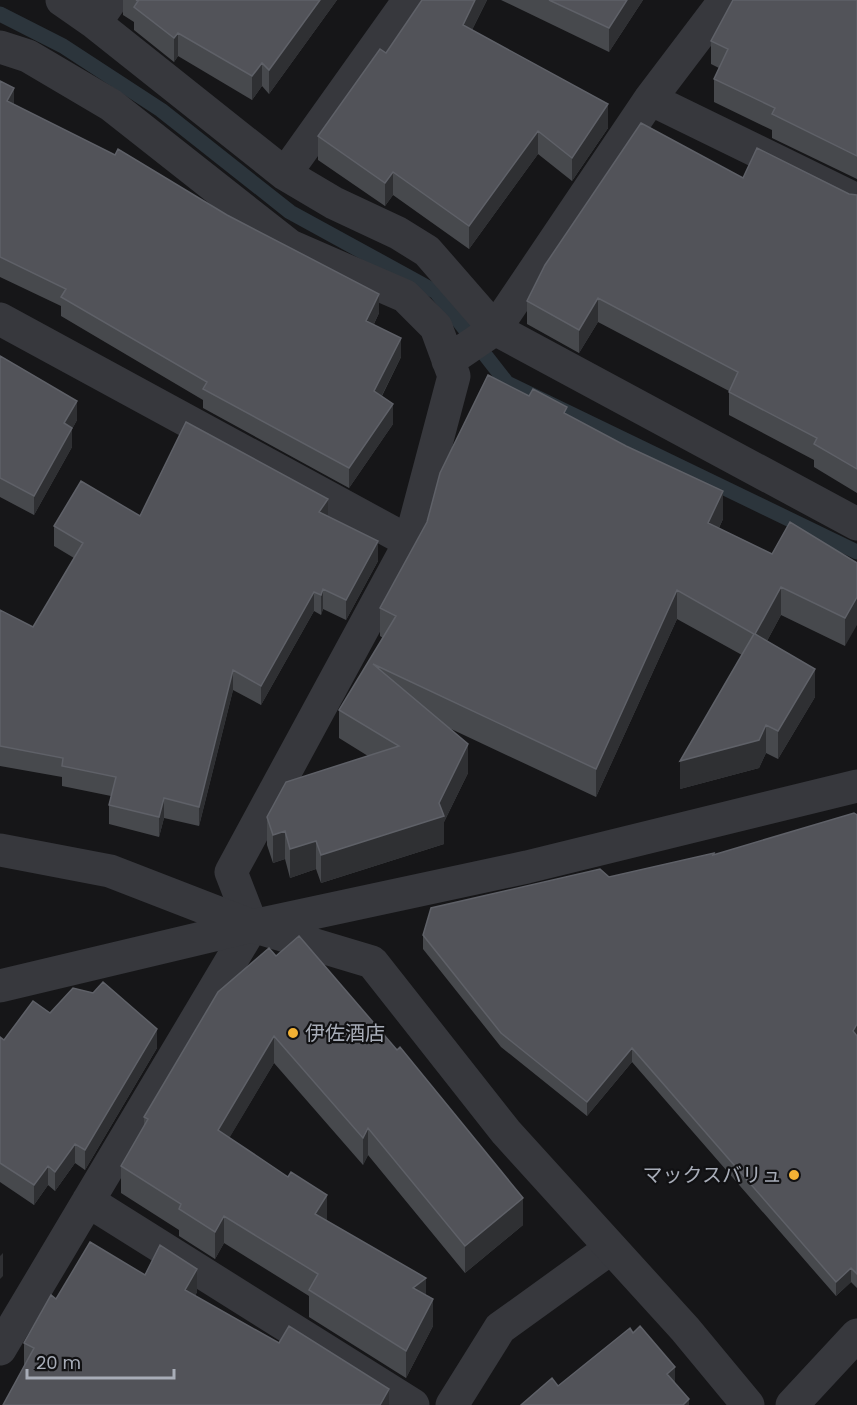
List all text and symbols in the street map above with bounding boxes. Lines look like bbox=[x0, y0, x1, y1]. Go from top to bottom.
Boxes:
place label: 伊佐酒店 bbox=[305, 1019, 385, 1047]
marker: 伊佐酒店 bbox=[286, 1026, 300, 1040]
place label: マックスバリュ bbox=[643, 1161, 782, 1189]
marker: マックスバリュ bbox=[787, 1168, 801, 1182]
scale bar bbox=[27, 1342, 174, 1380]
text: 20 m bbox=[36, 1350, 81, 1375]

